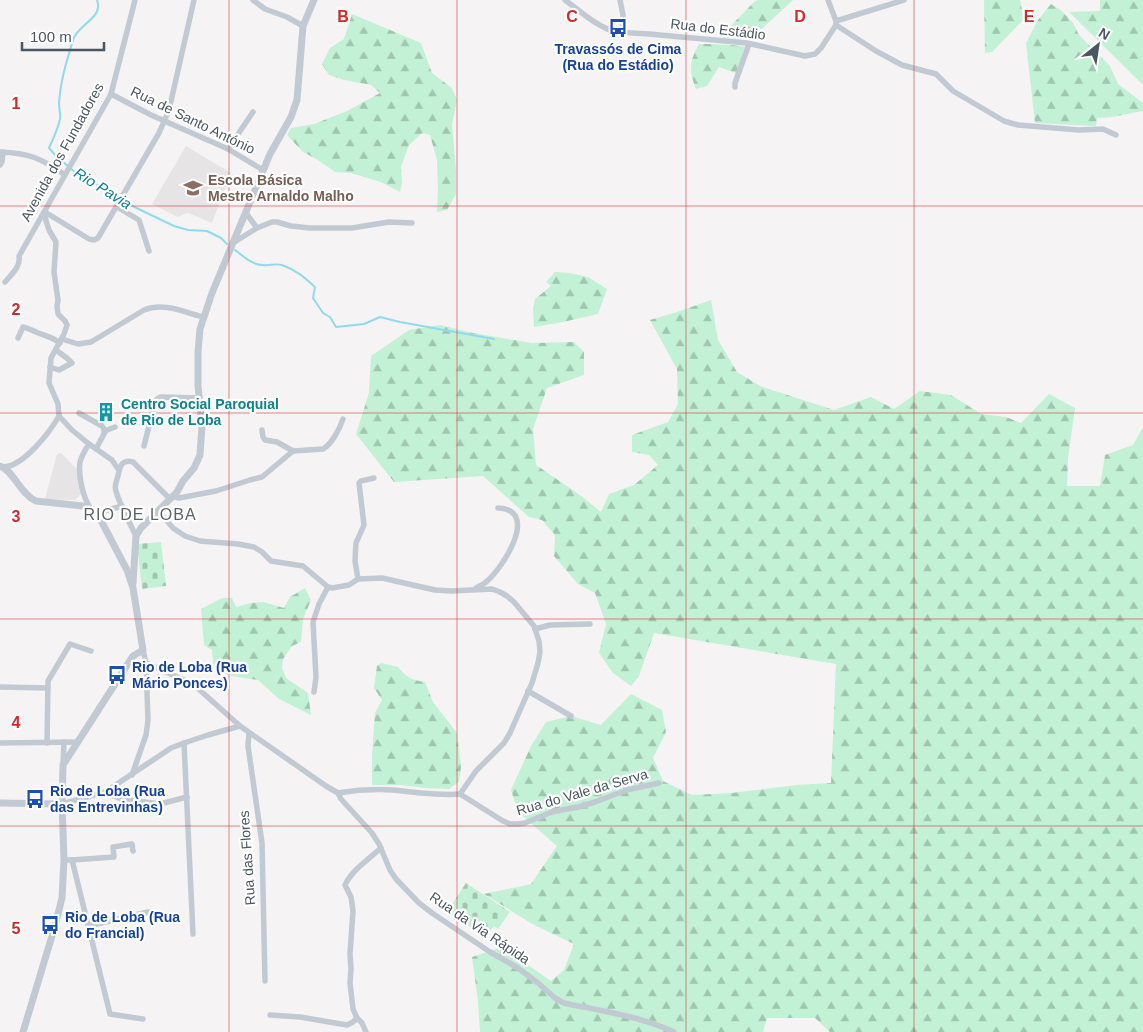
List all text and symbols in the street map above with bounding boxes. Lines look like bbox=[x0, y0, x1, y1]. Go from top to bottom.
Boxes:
text: B bbox=[337, 8, 349, 25]
text: C bbox=[566, 8, 578, 25]
text: D bbox=[794, 8, 806, 25]
text: E bbox=[1024, 8, 1035, 25]
street label: Rua do Estádio bbox=[670, 15, 767, 43]
bus stop icon: Travassós de Cima (Rua do Estádio) bbox=[607, 17, 629, 39]
scale bar bbox=[22, 20, 105, 52]
north arrow bbox=[1073, 20, 1123, 70]
text: N bbox=[1096, 24, 1113, 43]
text: 100 m bbox=[30, 28, 72, 45]
place label: Travassós de Cima (Rua do Estádio) bbox=[555, 41, 682, 73]
street label: Avenida dos Fundadores bbox=[17, 80, 107, 224]
street label: Rua de Santo António bbox=[128, 83, 258, 157]
text: 1 bbox=[12, 95, 21, 112]
water label: Rio Pavia bbox=[71, 164, 135, 212]
place label: Escola Básica Mestre Arnaldo Malho bbox=[208, 172, 354, 204]
school or university icon: Escola Básica Mestre Arnaldo Malho bbox=[182, 177, 204, 199]
text: 2 bbox=[12, 301, 21, 318]
place label: Centro Social Paroquial de Rio de Loba bbox=[121, 396, 279, 428]
building icon: Centro Social Paroquial de Rio de Loba bbox=[95, 401, 117, 423]
district label: RIO DE LOBA bbox=[83, 506, 197, 523]
text: 3 bbox=[12, 508, 21, 525]
place label: Rio de Loba (Rua Mário Ponces) bbox=[132, 659, 247, 691]
bus stop icon: Rio de Loba (Rua Mário Ponces) bbox=[106, 664, 128, 686]
text: 4 bbox=[12, 714, 21, 731]
street label: Rua do Vale da Serva bbox=[514, 766, 650, 818]
place label: Rio de Loba (Rua das Entrevinhas) bbox=[50, 783, 165, 815]
bus stop icon: Rio de Loba (Rua das Entrevinhas) bbox=[24, 788, 46, 810]
street label: Rua das Flores bbox=[236, 810, 258, 906]
street label: Rua da Via Rápida bbox=[427, 889, 533, 968]
place label: Rio de Loba (Rua do Francial) bbox=[65, 909, 180, 941]
bus stop icon: Rio de Loba (Rua do Francial) bbox=[39, 914, 61, 936]
text: 5 bbox=[12, 920, 21, 937]

